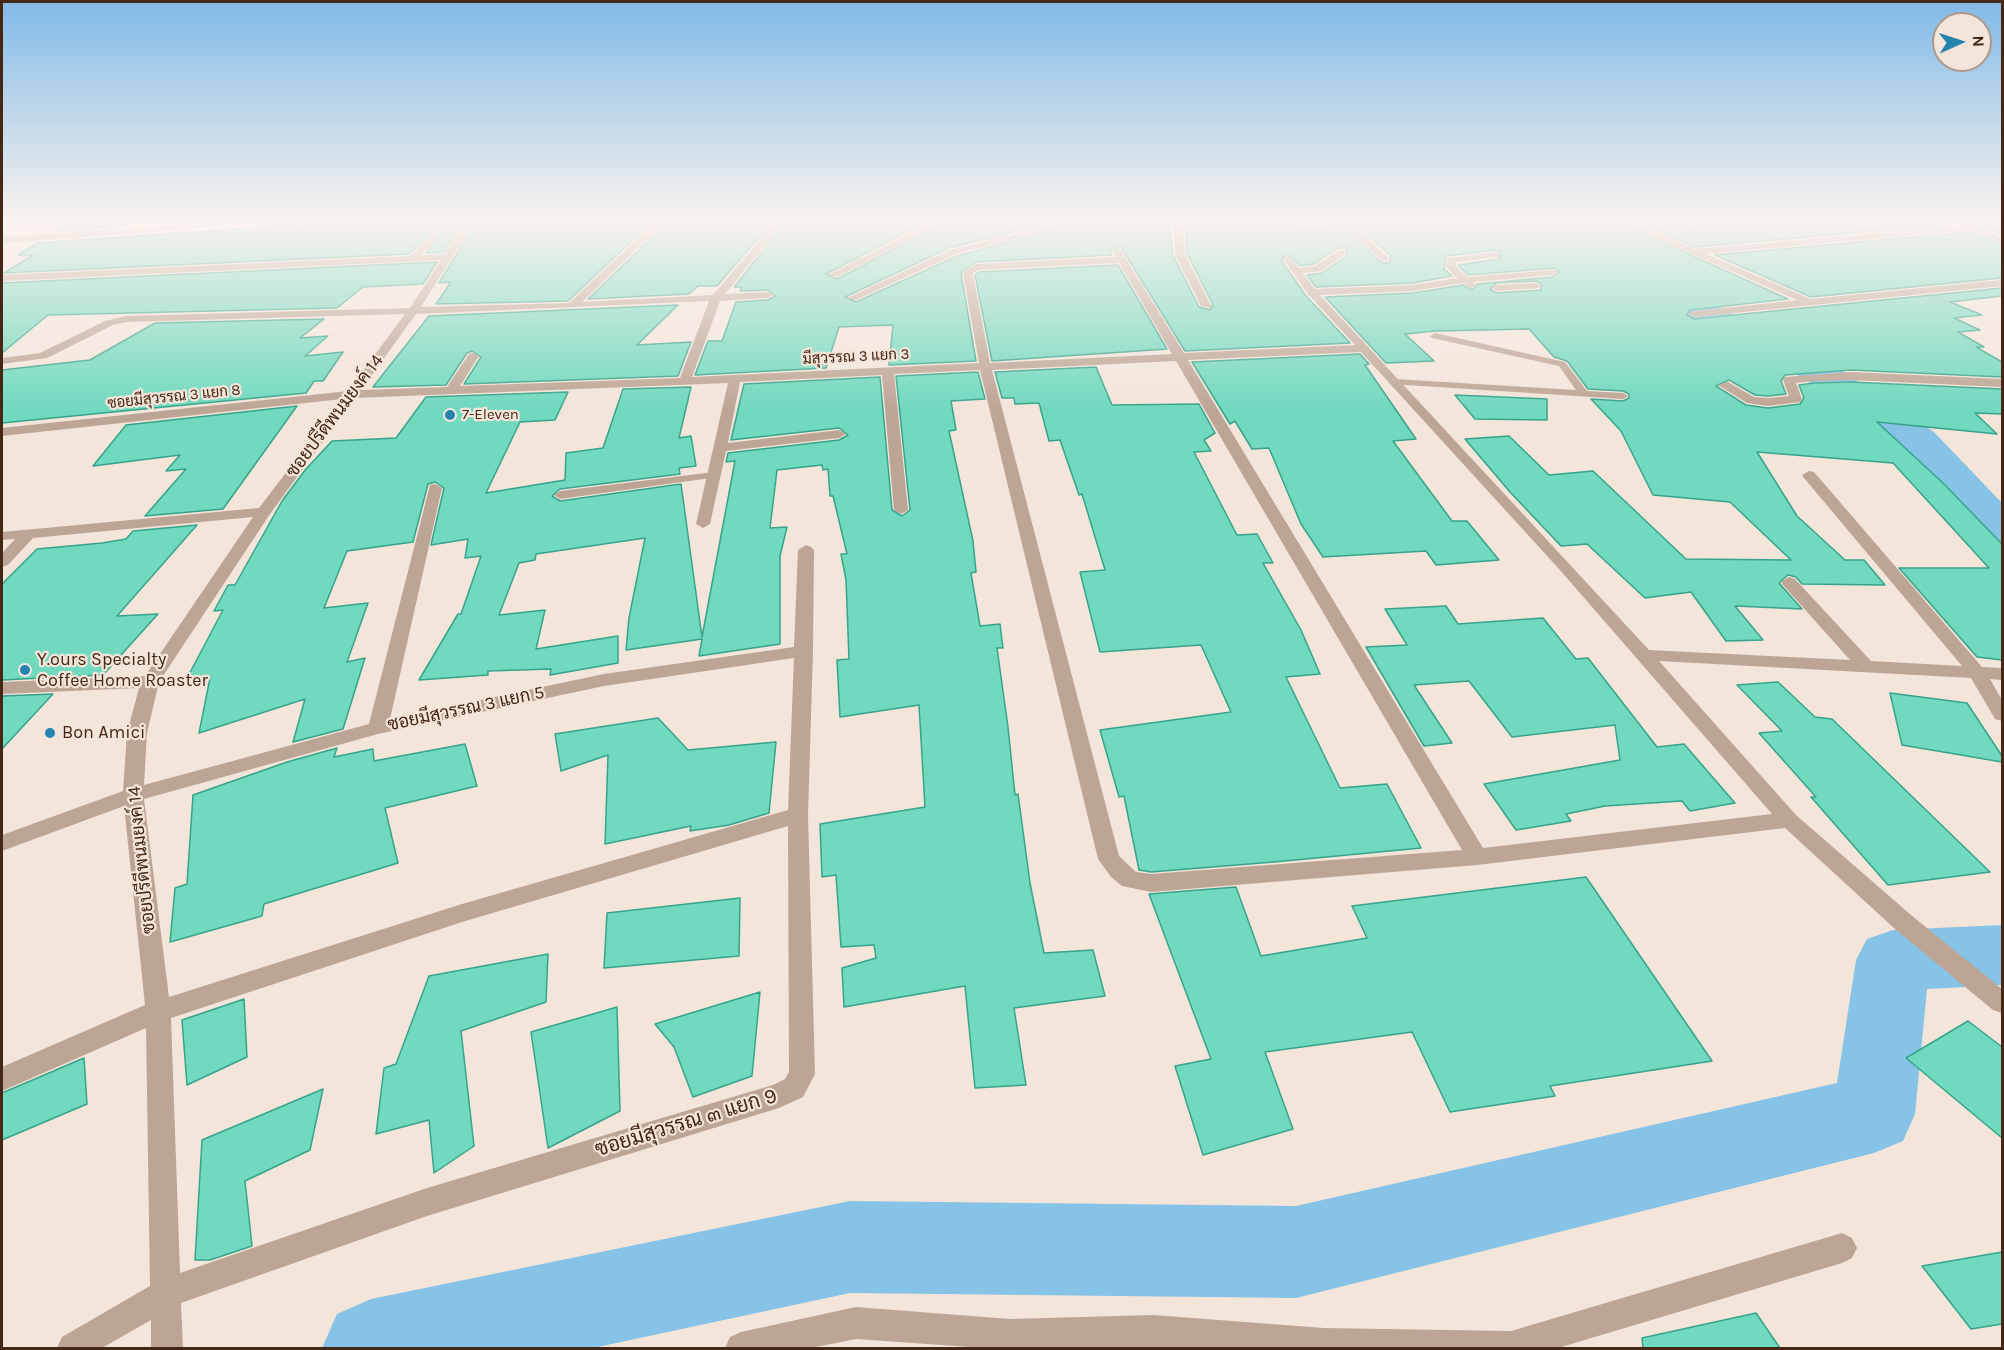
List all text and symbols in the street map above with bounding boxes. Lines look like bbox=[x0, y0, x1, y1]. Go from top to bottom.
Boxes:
north arrow bbox=[1932, 12, 1992, 72]
text: N bbox=[1969, 35, 1988, 47]
street label: มีสุวรรณ 3 แยก 3 bbox=[802, 345, 910, 369]
street label: ซอยปรีดีพนมยงค์ 14 bbox=[282, 350, 388, 482]
street label: ซอยมีสุวรรณ 3 แยก 8 bbox=[106, 381, 242, 413]
place label: 7-Eleven bbox=[462, 406, 519, 424]
marker: 7-Eleven bbox=[443, 408, 457, 422]
place label: Y.ours Specialty Coffee Home Roaster bbox=[37, 649, 208, 692]
marker: Y.ours Specialty Coffee Home Roaster bbox=[18, 663, 32, 677]
street label: ซอยมีสุวรรณ 3 แยก 5 bbox=[386, 682, 546, 736]
place label: Bon Amici bbox=[62, 722, 145, 744]
marker: Bon Amici bbox=[43, 726, 57, 740]
street label: ซอยปรีดีพนมยงค์ 14 bbox=[124, 785, 160, 935]
street label: ซอยมีสุวรรณ ๓ แยก 9 bbox=[592, 1083, 780, 1163]

